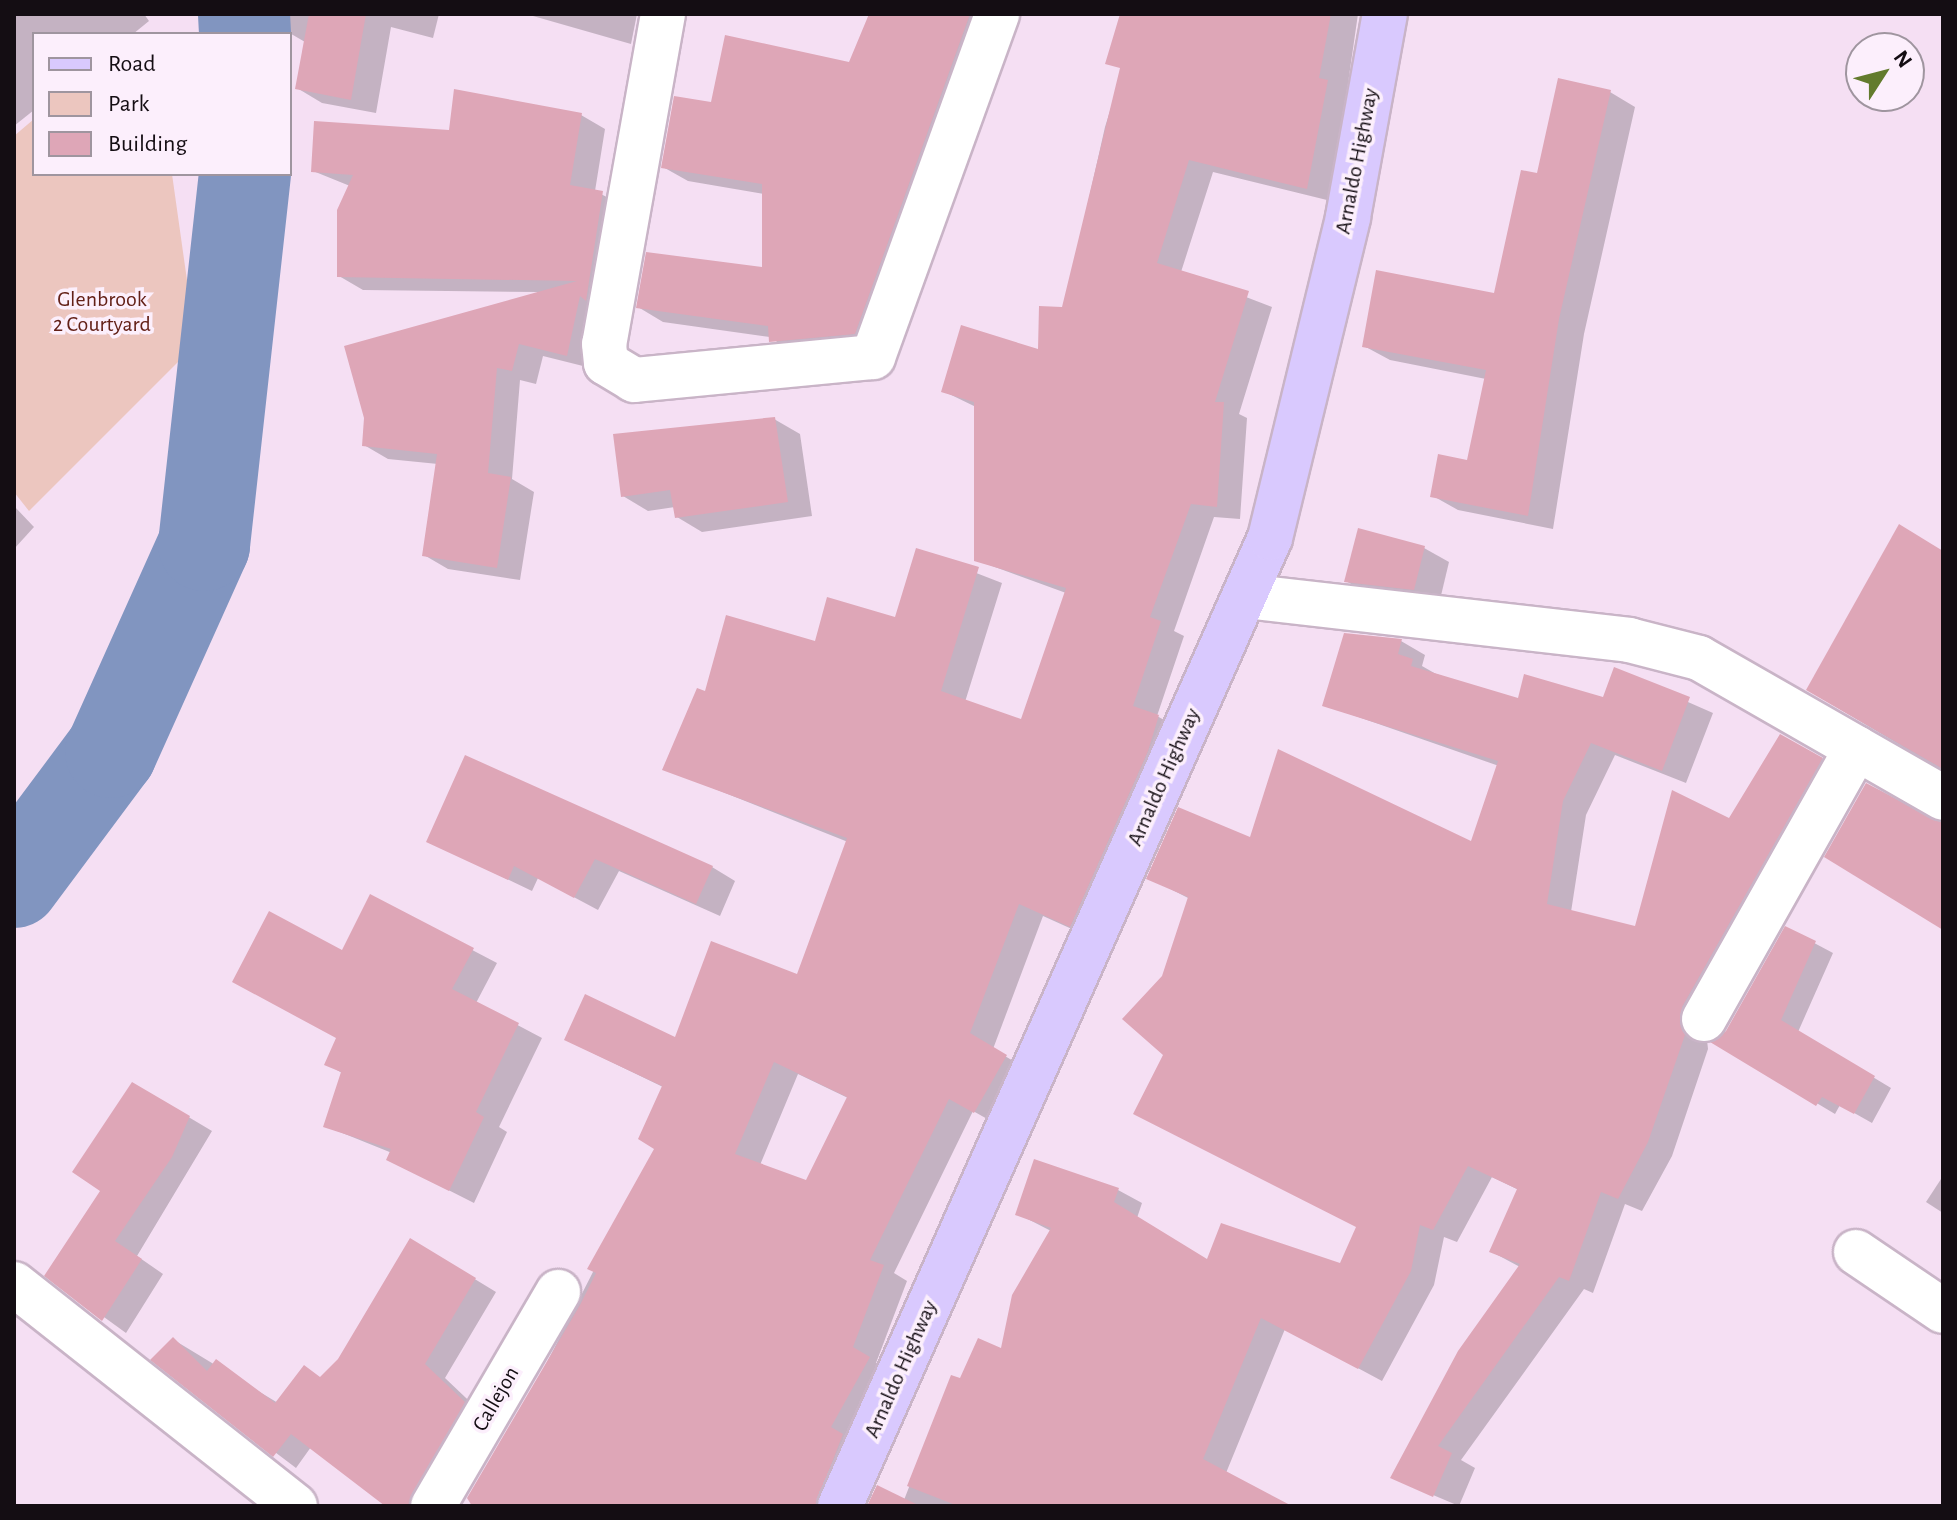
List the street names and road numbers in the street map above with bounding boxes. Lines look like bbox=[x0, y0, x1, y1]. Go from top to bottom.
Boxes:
street label: Arnaldo Highway bbox=[1330, 86, 1384, 236]
street label: Arnaldo Highway bbox=[1122, 704, 1206, 850]
street label: Arnaldo Highway bbox=[859, 1296, 943, 1442]
street label: Callejon bbox=[467, 1362, 525, 1436]

